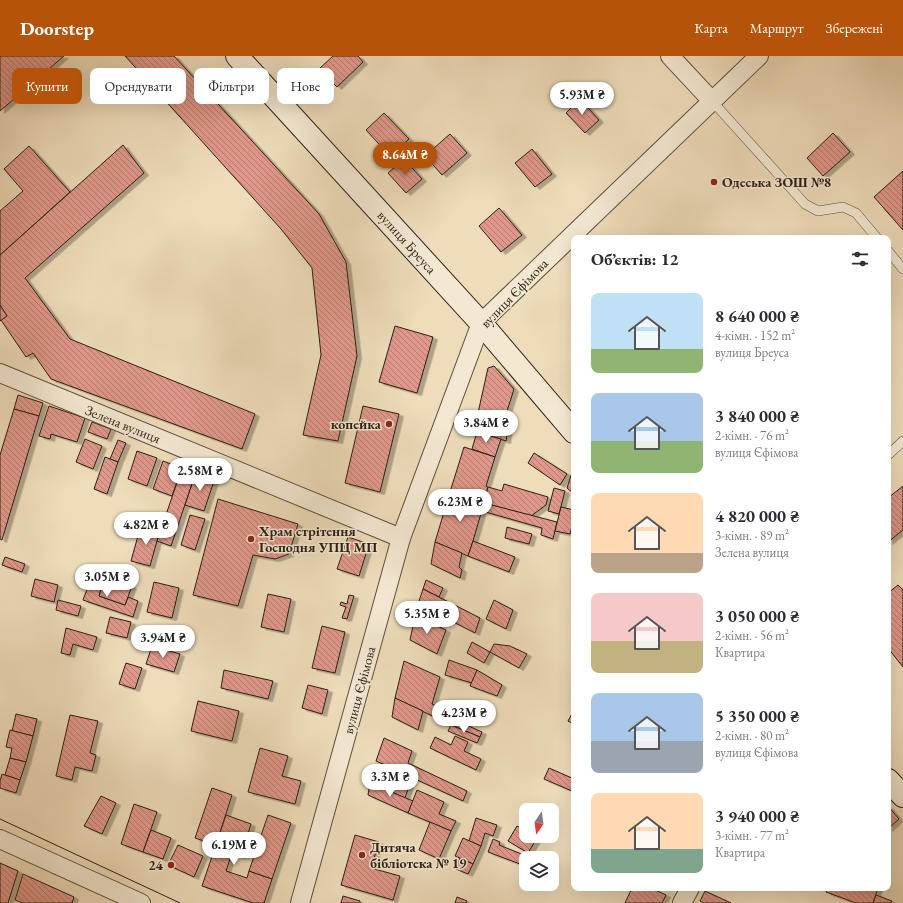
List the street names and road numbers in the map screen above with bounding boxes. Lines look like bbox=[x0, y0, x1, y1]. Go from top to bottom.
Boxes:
street label: вулиця Бреуса bbox=[374, 206, 441, 278]
street label: вулиця Єфімова bbox=[476, 254, 552, 332]
street label: Зелена вулиця bbox=[83, 401, 163, 447]
street label: вулиця Єфімова bbox=[339, 644, 379, 736]

